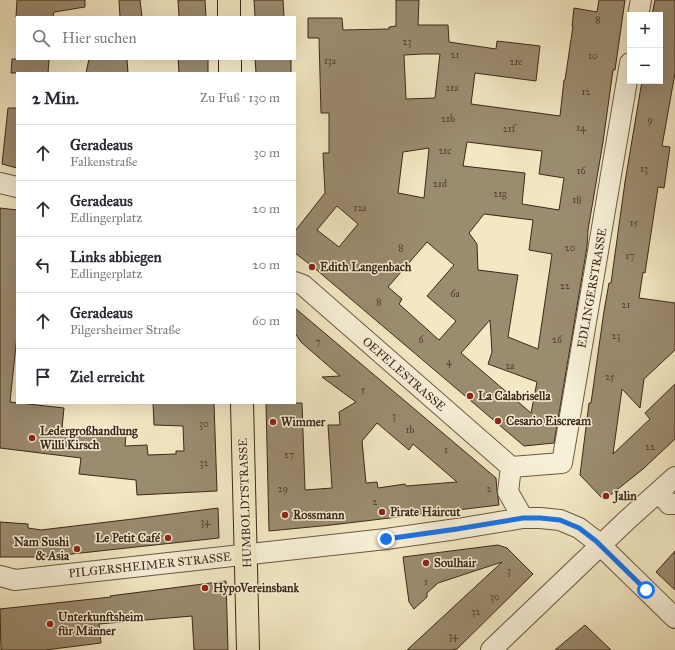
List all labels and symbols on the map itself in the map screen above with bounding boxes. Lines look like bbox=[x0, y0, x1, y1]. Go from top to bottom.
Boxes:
house number: 8 bbox=[595, 14, 601, 26]
house number: 23 bbox=[403, 36, 411, 48]
house number: 21 bbox=[451, 49, 459, 61]
house number: 10 bbox=[588, 50, 598, 62]
house number: 13a bbox=[324, 55, 337, 67]
house number: 21e bbox=[509, 56, 523, 68]
house number: 21a bbox=[445, 82, 459, 94]
house number: 12 bbox=[582, 86, 591, 98]
house number: 21b bbox=[441, 113, 455, 125]
house number: 9 bbox=[647, 114, 653, 126]
house number: 14 bbox=[576, 122, 586, 134]
house number: 21f bbox=[503, 123, 517, 135]
house number: 21c bbox=[438, 145, 452, 157]
house number: 13 bbox=[640, 163, 648, 175]
house number: 16 bbox=[576, 165, 586, 177]
house number: 21d bbox=[433, 178, 447, 190]
house number: 21g bbox=[493, 188, 507, 200]
house number: 18 bbox=[572, 194, 582, 206]
house number: 12a bbox=[353, 202, 367, 214]
house number: 15 bbox=[630, 217, 639, 229]
street label: EDLINGERSTRASSE bbox=[575, 226, 610, 349]
house number: 8 bbox=[398, 242, 404, 254]
house number: 20 bbox=[565, 242, 576, 254]
house number: 17 bbox=[625, 250, 635, 262]
place label: Edith Langenbach bbox=[320, 260, 412, 275]
marker: Edith Langenbach bbox=[307, 262, 317, 272]
house number: 22 bbox=[560, 280, 570, 292]
house number: 6a bbox=[450, 288, 460, 300]
house number: 8 bbox=[376, 296, 382, 308]
house number: 21 bbox=[622, 299, 630, 311]
house number: 23 bbox=[612, 330, 620, 342]
street label: OEFELESTRASSE bbox=[360, 334, 449, 414]
house number: 6 bbox=[418, 334, 424, 346]
house number: 26 bbox=[552, 334, 563, 346]
house number: 7 bbox=[315, 336, 321, 348]
house number: 4 bbox=[446, 356, 452, 368]
house number: 2a bbox=[505, 360, 515, 372]
house number: 25 bbox=[605, 371, 615, 383]
house number: 5 bbox=[361, 384, 366, 396]
place label: La Calabrisella bbox=[478, 389, 552, 403]
marker: La Calabrisella bbox=[465, 391, 475, 401]
house number: 3 bbox=[392, 410, 396, 422]
place label: Cesario Eiscream bbox=[506, 414, 592, 428]
place label: Wimmer bbox=[281, 415, 326, 429]
marker: Cesario Eiscream bbox=[493, 416, 503, 426]
marker: Wimmer bbox=[268, 417, 278, 427]
house number: 30 bbox=[199, 418, 209, 430]
place label: Ledergroßhandlung Willi Kirsch bbox=[40, 424, 138, 452]
house number: 1b bbox=[406, 424, 415, 436]
marker: Ledergroßhandlung Willi Kirsch bbox=[27, 433, 37, 443]
street label: HUMBOLDTSTRASSE bbox=[236, 437, 254, 568]
house number: 22 bbox=[645, 441, 655, 453]
house number: 1 bbox=[444, 444, 448, 456]
house number: 27 bbox=[284, 449, 294, 461]
house number: 32 bbox=[200, 457, 209, 469]
house number: 29 bbox=[278, 483, 288, 495]
house number: 2 bbox=[487, 483, 492, 495]
place label: Jalin bbox=[612, 489, 637, 504]
marker: Jalin bbox=[601, 491, 611, 501]
house number: 2 bbox=[373, 496, 378, 508]
place label: Pirate Haircut bbox=[390, 505, 461, 519]
marker: Pirate Haircut bbox=[377, 507, 387, 517]
place label: Rossmann bbox=[293, 508, 345, 522]
marker: Rossmann bbox=[280, 510, 290, 520]
house number: 34 bbox=[200, 516, 210, 528]
route end bbox=[377, 530, 395, 548]
place label: Le Petit Café bbox=[95, 531, 161, 545]
marker: Le Petit Café bbox=[163, 533, 173, 543]
place label: Nam Sushi & Asia bbox=[14, 535, 70, 563]
marker: Nam Sushi & Asia bbox=[72, 544, 82, 554]
street label: PILGERSHEIMER STRASSE bbox=[68, 549, 233, 581]
place label: Soulhair bbox=[434, 556, 477, 570]
marker: Soulhair bbox=[421, 558, 431, 568]
house number: 3 bbox=[507, 565, 511, 577]
house number: 1 bbox=[424, 576, 428, 588]
place label: HypoVereinsbank bbox=[213, 581, 300, 596]
route start bbox=[637, 581, 655, 599]
marker: HypoVereinsbank bbox=[200, 583, 210, 593]
house number: 30 bbox=[490, 591, 500, 603]
house number: 32 bbox=[472, 606, 481, 618]
place label: Unterkunftsheim für Männer bbox=[57, 610, 144, 638]
marker: Unterkunftsheim für Männer bbox=[45, 619, 55, 629]
house number: 34 bbox=[448, 630, 458, 642]

